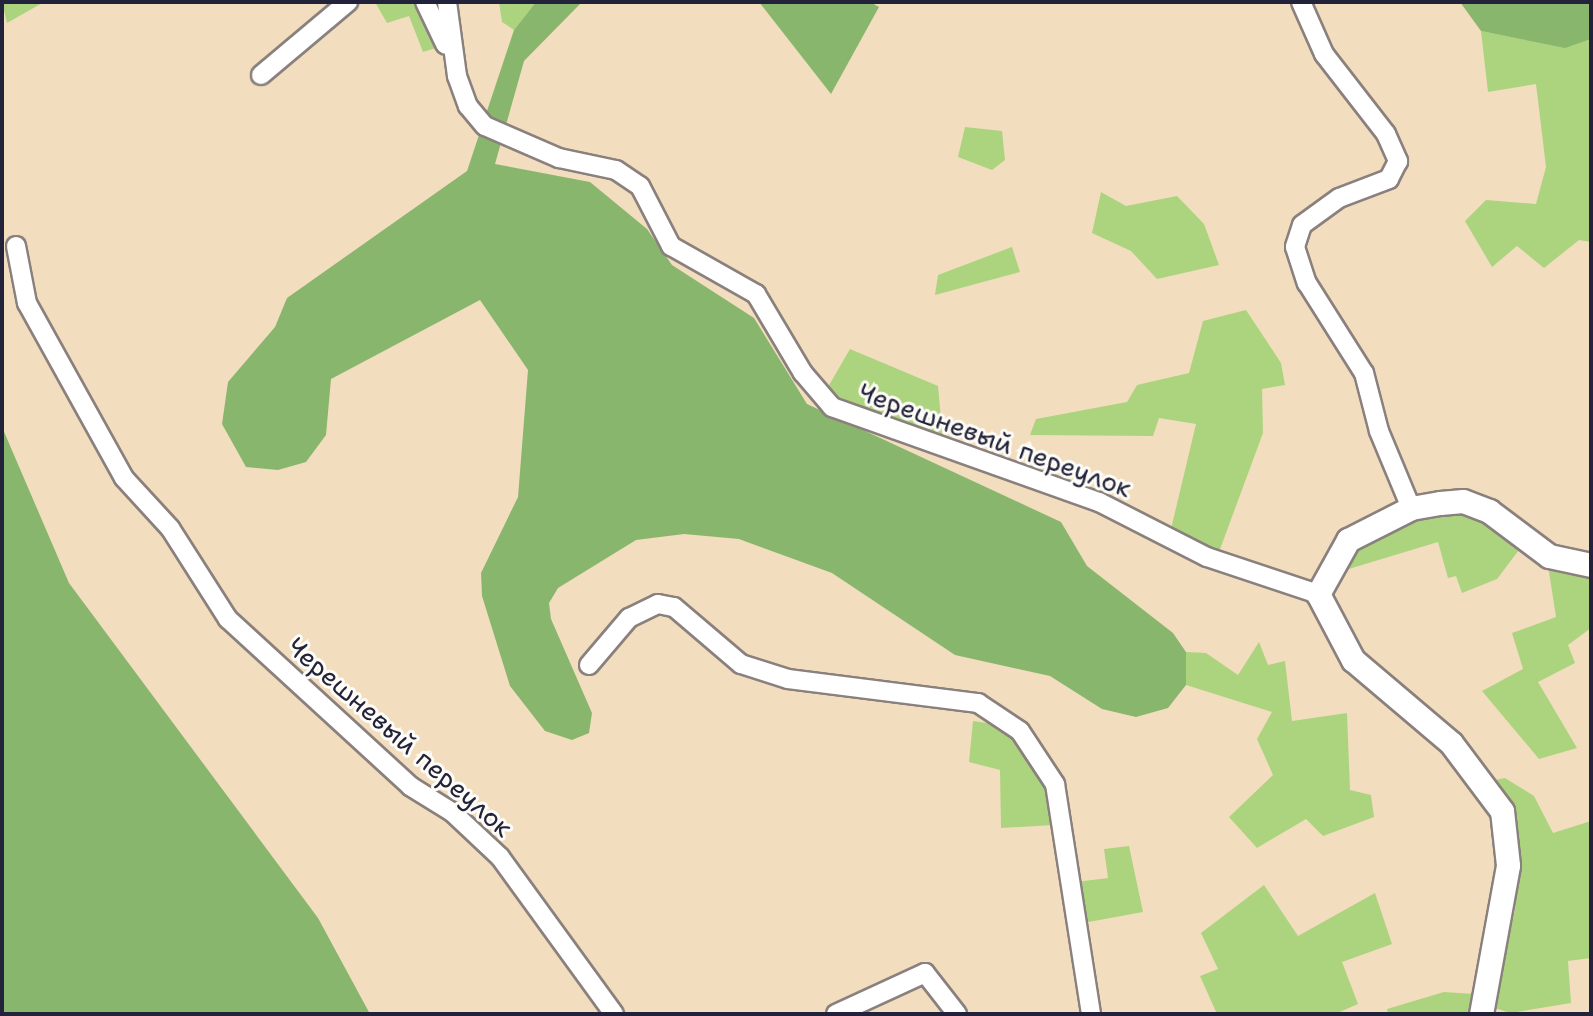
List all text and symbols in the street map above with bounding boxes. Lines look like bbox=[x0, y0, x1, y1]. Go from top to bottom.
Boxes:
street label: Черешневый переулок bbox=[854, 376, 1136, 504]
street label: Черешневый переулок bbox=[281, 631, 519, 843]

